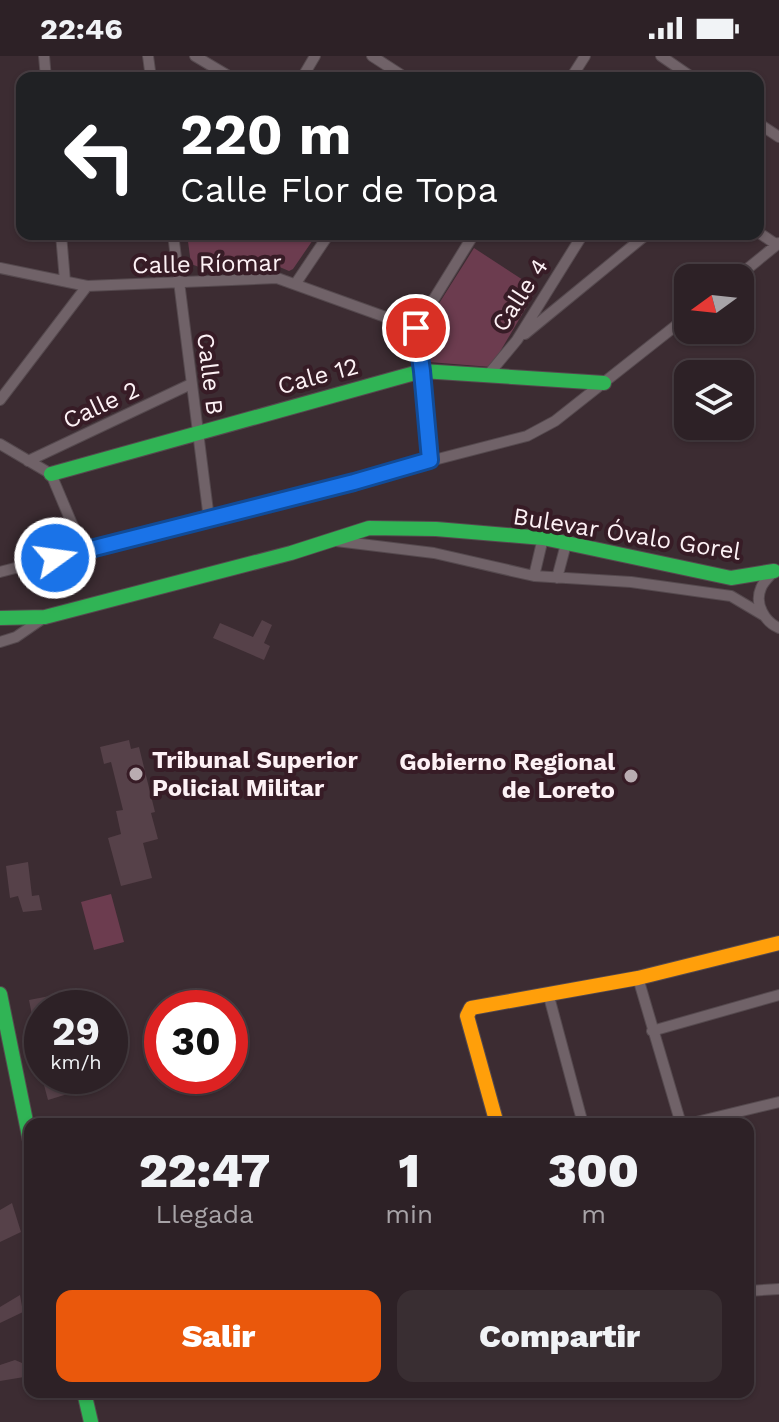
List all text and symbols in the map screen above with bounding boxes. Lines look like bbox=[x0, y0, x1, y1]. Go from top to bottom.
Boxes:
text: 22:46 bbox=[40, 11, 123, 46]
text: 220 m bbox=[180, 102, 352, 168]
icon: left bbox=[48, 104, 152, 208]
text: Calle Flor de Topa bbox=[180, 169, 498, 211]
street label: Calle Ríomar bbox=[132, 249, 282, 279]
street label: Calle 4 bbox=[486, 253, 554, 337]
north arrow bbox=[674, 264, 754, 344]
map controls bbox=[674, 264, 754, 440]
pin bbox=[382, 294, 450, 362]
icon: arrive bbox=[394, 306, 438, 350]
street label: Calle B bbox=[191, 331, 229, 417]
street label: Cale 12 bbox=[275, 352, 361, 400]
button: layers bbox=[674, 360, 754, 440]
street label: Calle 2 bbox=[58, 375, 144, 435]
street label: Bulevar Óvalo Gorel bbox=[511, 502, 744, 566]
position arrow bbox=[13, 516, 97, 600]
place label: Tribunal Superior Policial Militar bbox=[152, 746, 358, 802]
place label: Gobierno Regional de Loreto bbox=[399, 748, 615, 804]
marker: Tribunal Superior Policial Militar bbox=[127, 765, 145, 783]
marker: Gobierno Regional de Loreto bbox=[622, 767, 640, 785]
speed limit sign: 30 bbox=[144, 990, 248, 1094]
text: 29 bbox=[52, 1008, 100, 1055]
text: km/h bbox=[50, 1050, 102, 1074]
text: 22:47 bbox=[139, 1142, 270, 1199]
text: 1 bbox=[398, 1142, 420, 1199]
text: 300 bbox=[548, 1142, 639, 1199]
text: Llegada bbox=[156, 1199, 254, 1229]
text: min bbox=[385, 1199, 433, 1229]
text: m bbox=[581, 1199, 606, 1229]
button: Salir bbox=[56, 1290, 381, 1382]
button: Compartir bbox=[397, 1290, 722, 1382]

